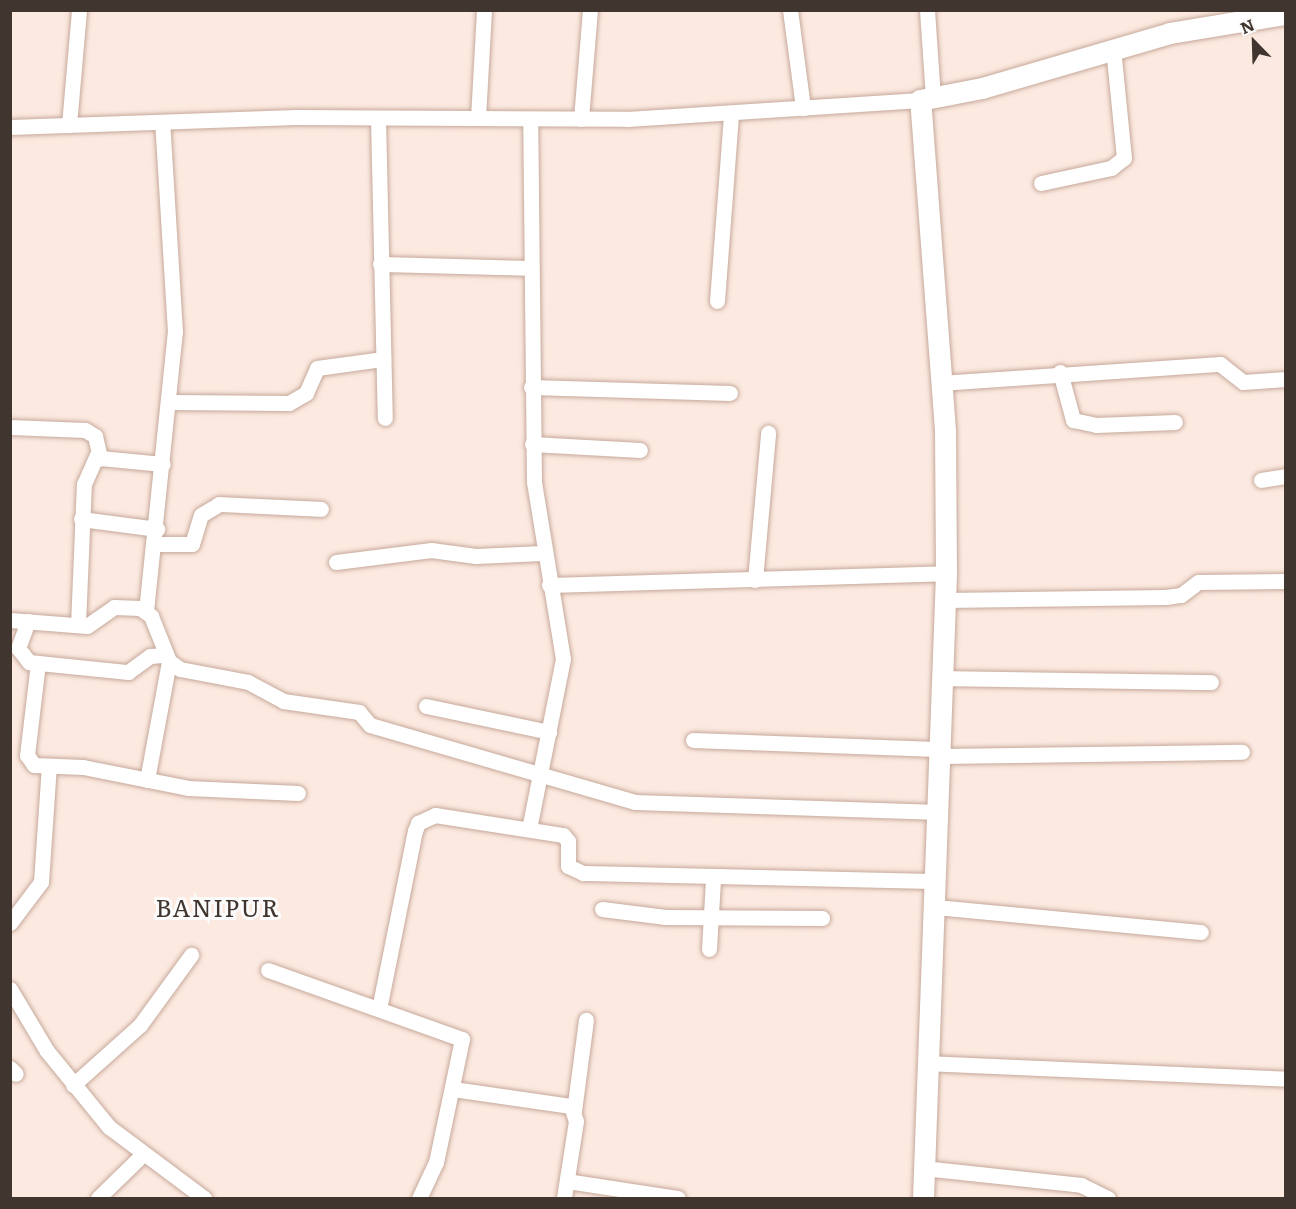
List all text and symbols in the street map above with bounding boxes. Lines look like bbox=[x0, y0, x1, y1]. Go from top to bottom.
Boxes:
north arrow bbox=[1224, 12, 1284, 72]
text: N bbox=[1236, 12, 1258, 39]
district label: BANIPUR bbox=[156, 893, 280, 921]

